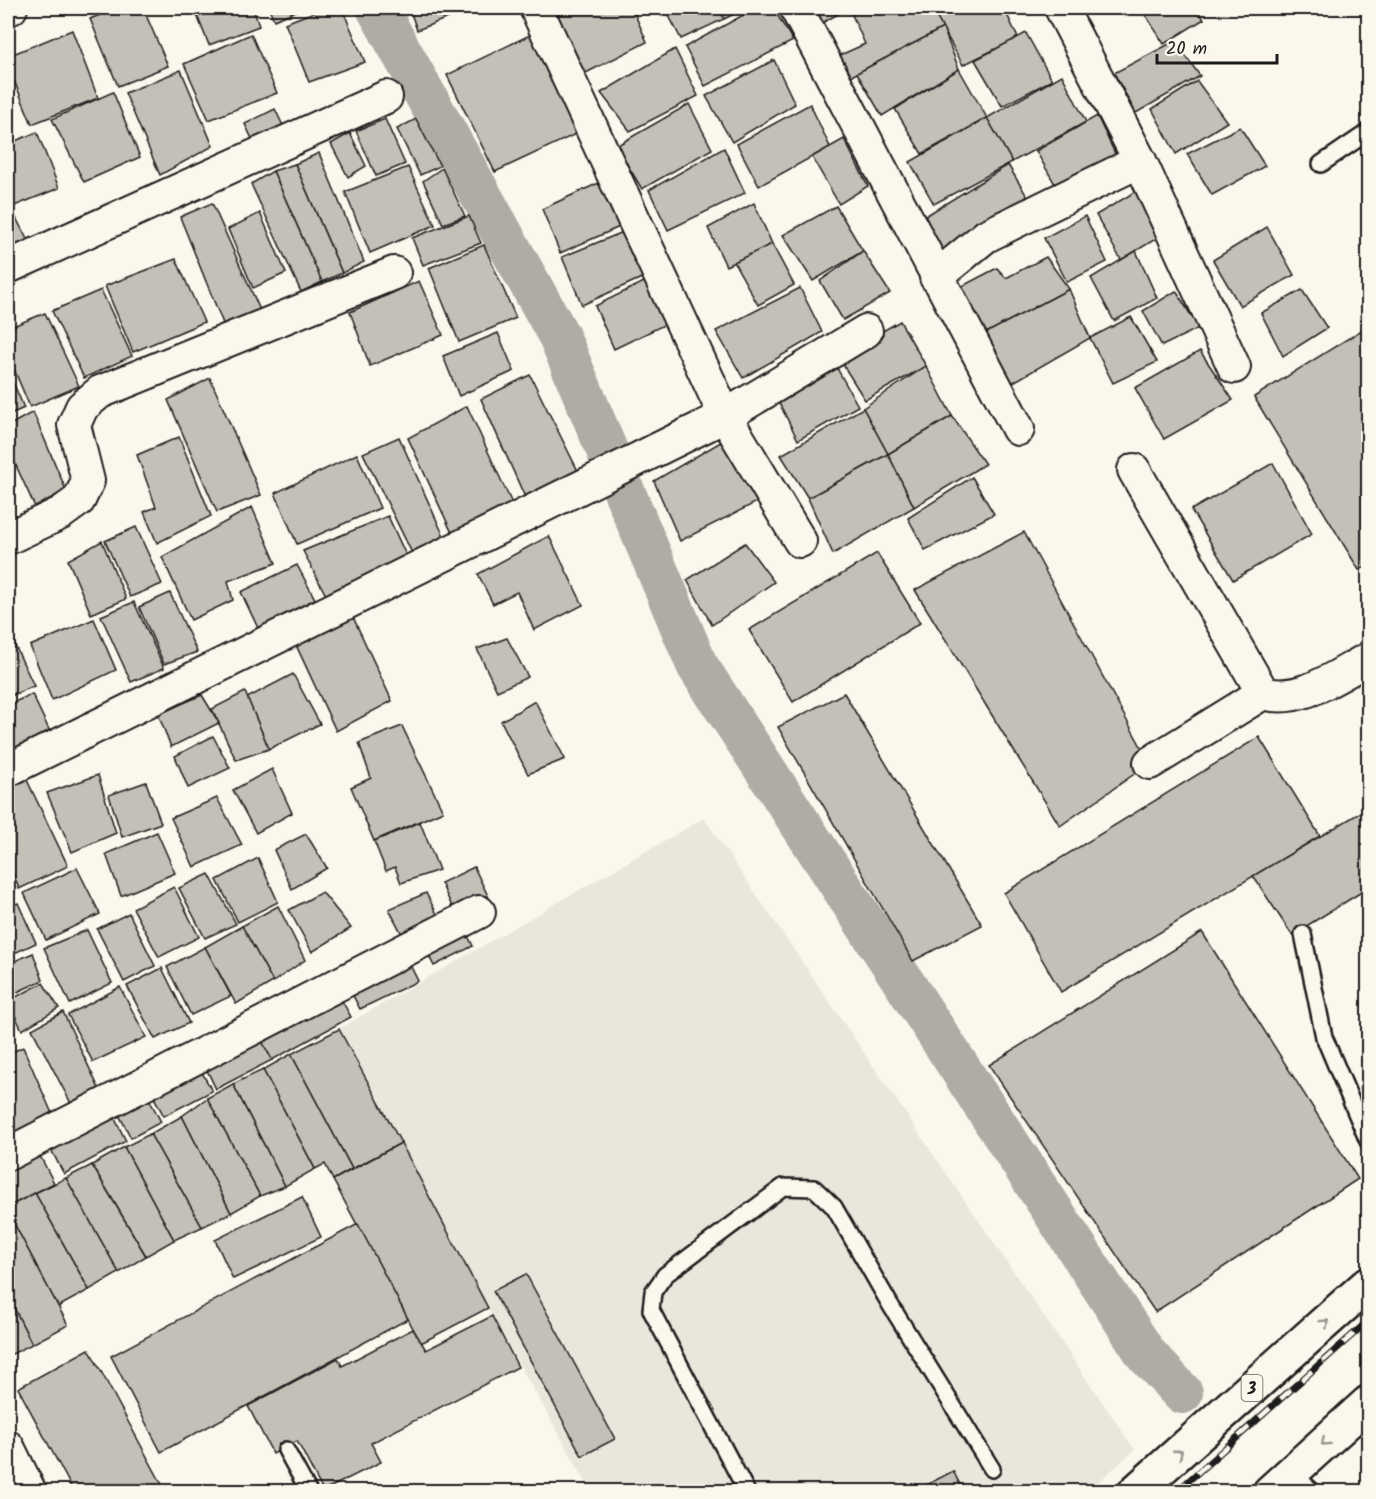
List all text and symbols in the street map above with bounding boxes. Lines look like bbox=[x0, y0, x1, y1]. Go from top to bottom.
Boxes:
scale bar bbox=[1157, 27, 1277, 65]
text: 20 m bbox=[1166, 35, 1207, 64]
one-way arrow bbox=[1318, 1319, 1329, 1330]
road number: 3 bbox=[1242, 1375, 1262, 1401]
one-way arrow bbox=[1321, 1435, 1332, 1446]
one-way arrow bbox=[1173, 1449, 1183, 1460]

